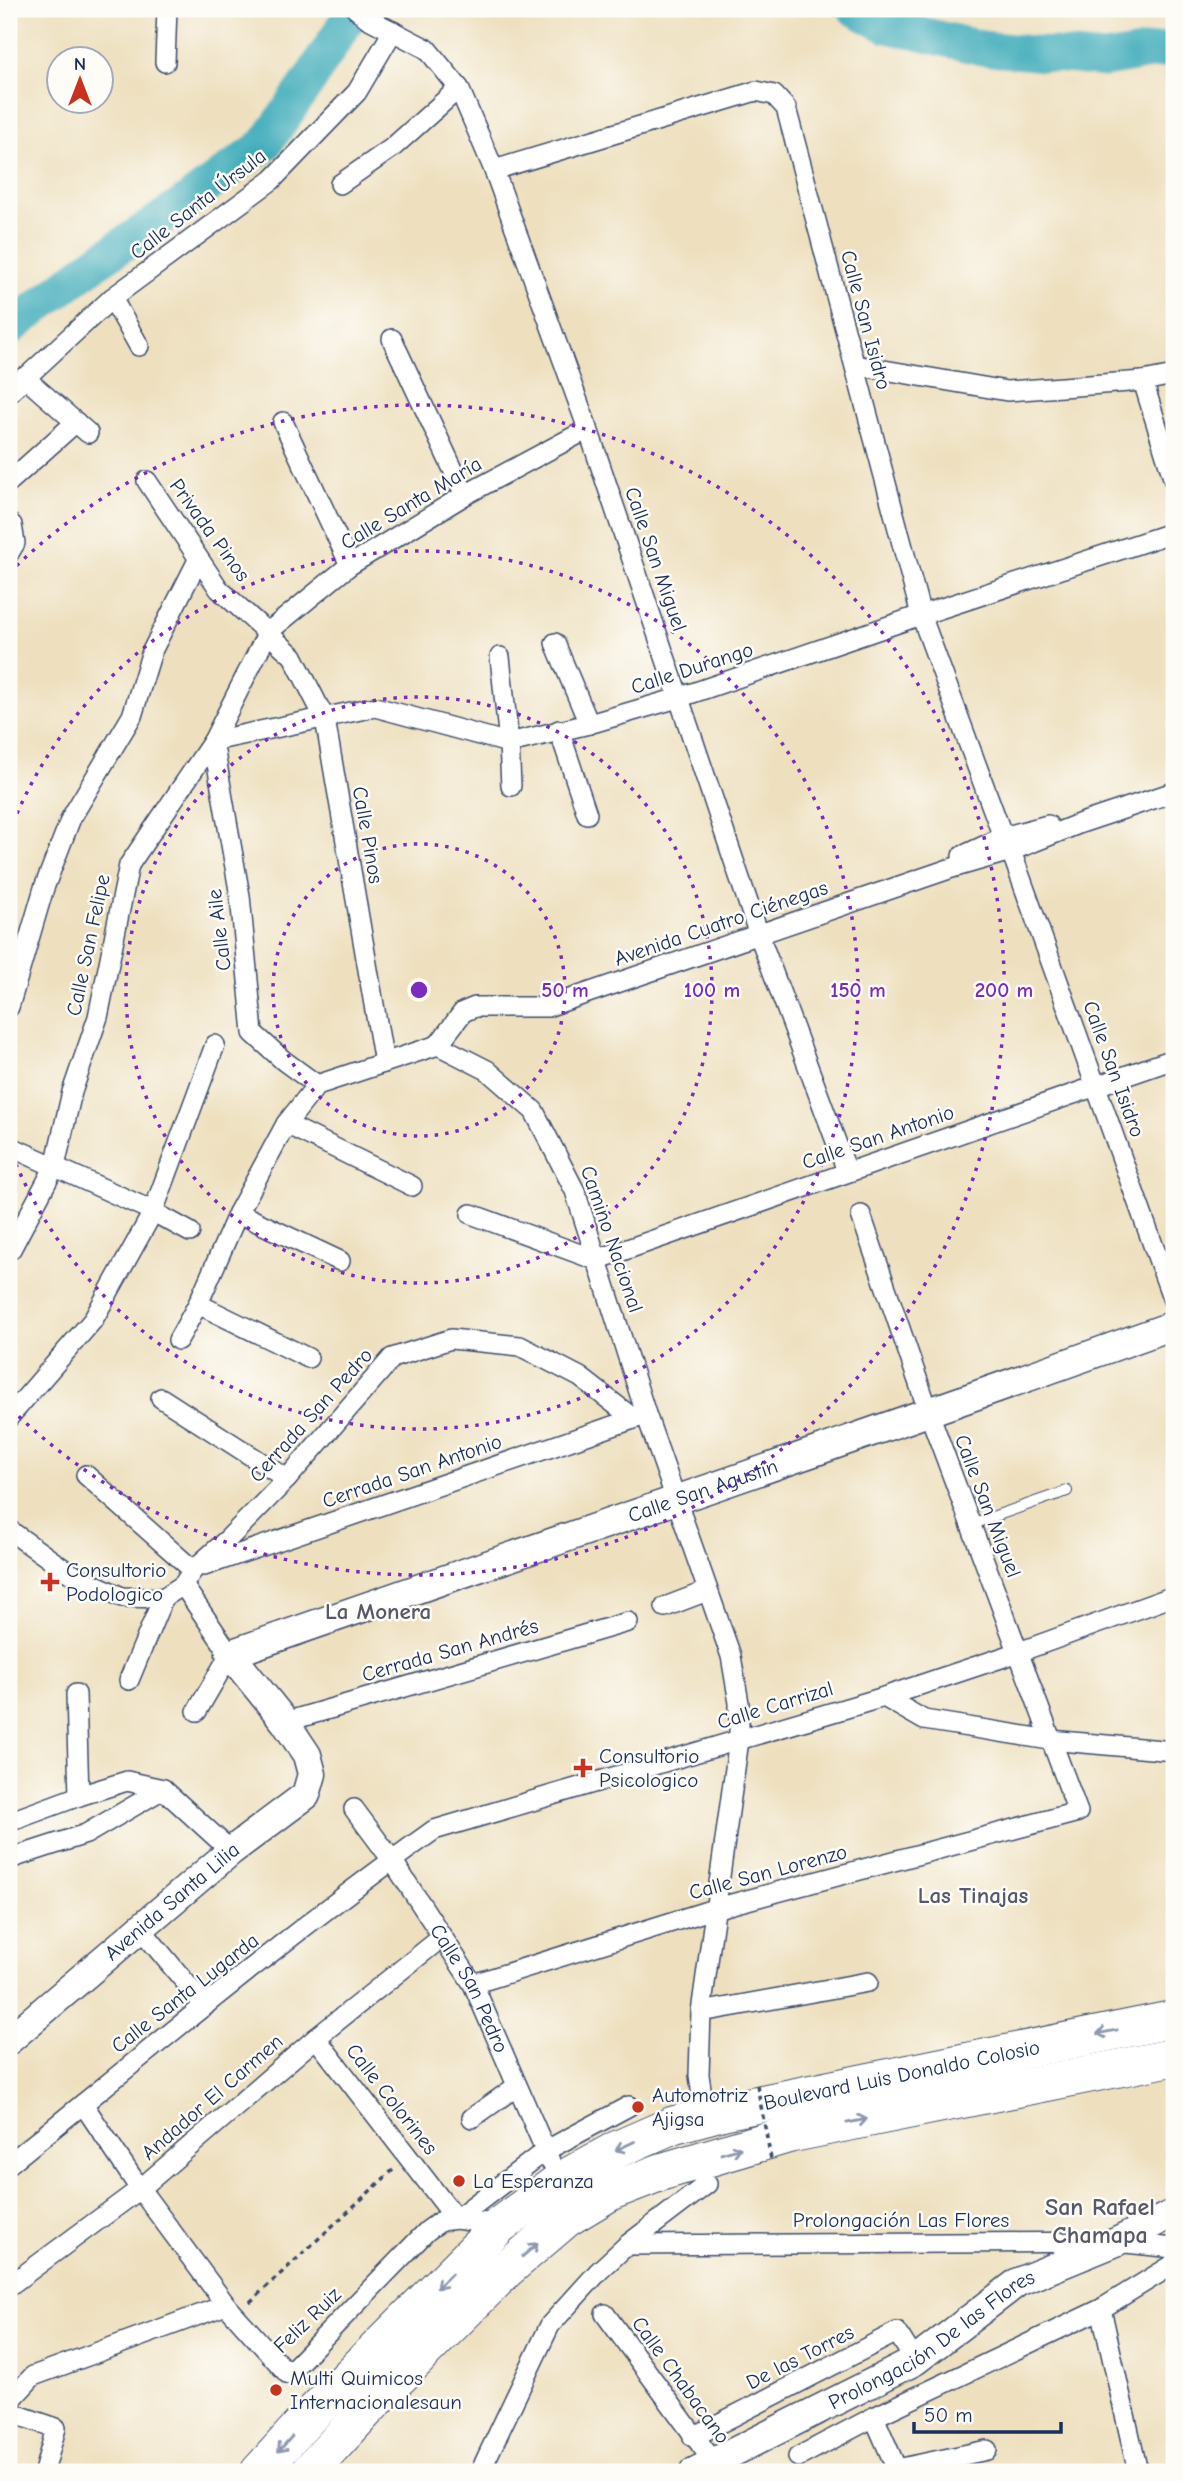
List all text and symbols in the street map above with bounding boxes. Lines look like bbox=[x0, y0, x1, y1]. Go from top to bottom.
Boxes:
north arrow bbox=[46, 46, 116, 116]
text: N bbox=[74, 53, 86, 75]
street label: Calle Santa Úrsula bbox=[125, 144, 271, 264]
street label: Calle San Isidro bbox=[836, 248, 896, 392]
street label: Calle Santa María bbox=[336, 451, 486, 555]
street label: Privada Pinos bbox=[165, 474, 255, 586]
street label: Calle San Miguel bbox=[620, 484, 692, 634]
street label: Calle Durango bbox=[628, 637, 756, 699]
street label: Calle Pinos bbox=[348, 785, 388, 885]
street label: Calle San Felipe bbox=[61, 872, 115, 1018]
street label: Avenida Cuatro Ciénegas bbox=[611, 875, 831, 971]
street label: Calle Aile bbox=[202, 888, 236, 972]
centre of rings bbox=[407, 978, 431, 1002]
text: 50 m bbox=[541, 978, 589, 1002]
text: 100 m bbox=[684, 978, 740, 1002]
text: 150 m bbox=[830, 978, 886, 1002]
text: 200 m bbox=[975, 978, 1033, 1002]
street label: Calle San Isidro bbox=[1078, 997, 1150, 1141]
street label: Calle San Antonio bbox=[799, 1100, 957, 1174]
street label: Camino Nacional bbox=[576, 1163, 648, 1315]
street label: Cerrada San Pedro bbox=[244, 1343, 378, 1487]
street label: Cerrada San Antonio bbox=[319, 1429, 505, 1513]
street label: Calle San Miguel bbox=[950, 1431, 1026, 1581]
street label: Calle San Agustín bbox=[625, 1454, 781, 1528]
place label: Consultorio Podologico bbox=[66, 1558, 166, 1606]
marker: Consultorio Podologico bbox=[40, 1572, 60, 1592]
district label: La Monera bbox=[325, 1598, 431, 1625]
street label: Cerrada San Andrés bbox=[359, 1613, 541, 1687]
street label: Calle Carrizal bbox=[714, 1676, 836, 1734]
place label: Consultorio Psicologico bbox=[599, 1744, 699, 1792]
marker: Consultorio Psicologico bbox=[573, 1758, 593, 1778]
street label: Avenida Santa Lilia bbox=[100, 1837, 244, 1965]
street label: Calle San Lorenzo bbox=[686, 1839, 850, 1905]
district label: Las Tinajas bbox=[918, 1882, 1029, 1909]
street label: Calle San Pedro bbox=[425, 1919, 513, 2057]
street label: Calle Santa Lugarda bbox=[107, 1928, 263, 2058]
one-way arrow bbox=[1096, 2025, 1119, 2039]
street label: Andador El Carmen bbox=[136, 2029, 288, 2165]
street label: Boulevard Luis Donaldo Colosio bbox=[761, 2035, 1042, 2115]
street label: Calle Colorines bbox=[341, 2039, 443, 2159]
place label: Automotriz Ajigsa bbox=[652, 2083, 748, 2131]
marker: Automotriz Ajigsa bbox=[630, 2099, 646, 2115]
one-way arrow bbox=[845, 2113, 868, 2127]
one-way arrow bbox=[615, 2140, 636, 2153]
one-way arrow bbox=[720, 2144, 742, 2157]
place label: La Esperanza bbox=[473, 2169, 594, 2193]
marker: La Esperanza bbox=[451, 2173, 467, 2189]
district label: San Rafael Chamapa bbox=[1045, 2193, 1155, 2249]
street label: Prolongación Las Flores bbox=[793, 2208, 1009, 2232]
one-way arrow bbox=[520, 2242, 538, 2258]
street label: Prolongación De las Flores bbox=[824, 2265, 1038, 2414]
one-way arrow bbox=[435, 2272, 452, 2289]
street label: Feliz Ruiz bbox=[268, 2282, 346, 2358]
street label: Calle Chabacano bbox=[627, 2312, 735, 2448]
street label: De las Torres bbox=[742, 2320, 858, 2394]
place label: Multi Quimicos Internacionalesaun bbox=[290, 2366, 462, 2414]
marker: Multi Quimicos Internacionalesaun bbox=[268, 2382, 284, 2398]
scale bar bbox=[914, 2390, 1060, 2434]
text: 50 m bbox=[924, 2403, 973, 2427]
one-way arrow bbox=[277, 2435, 293, 2453]

